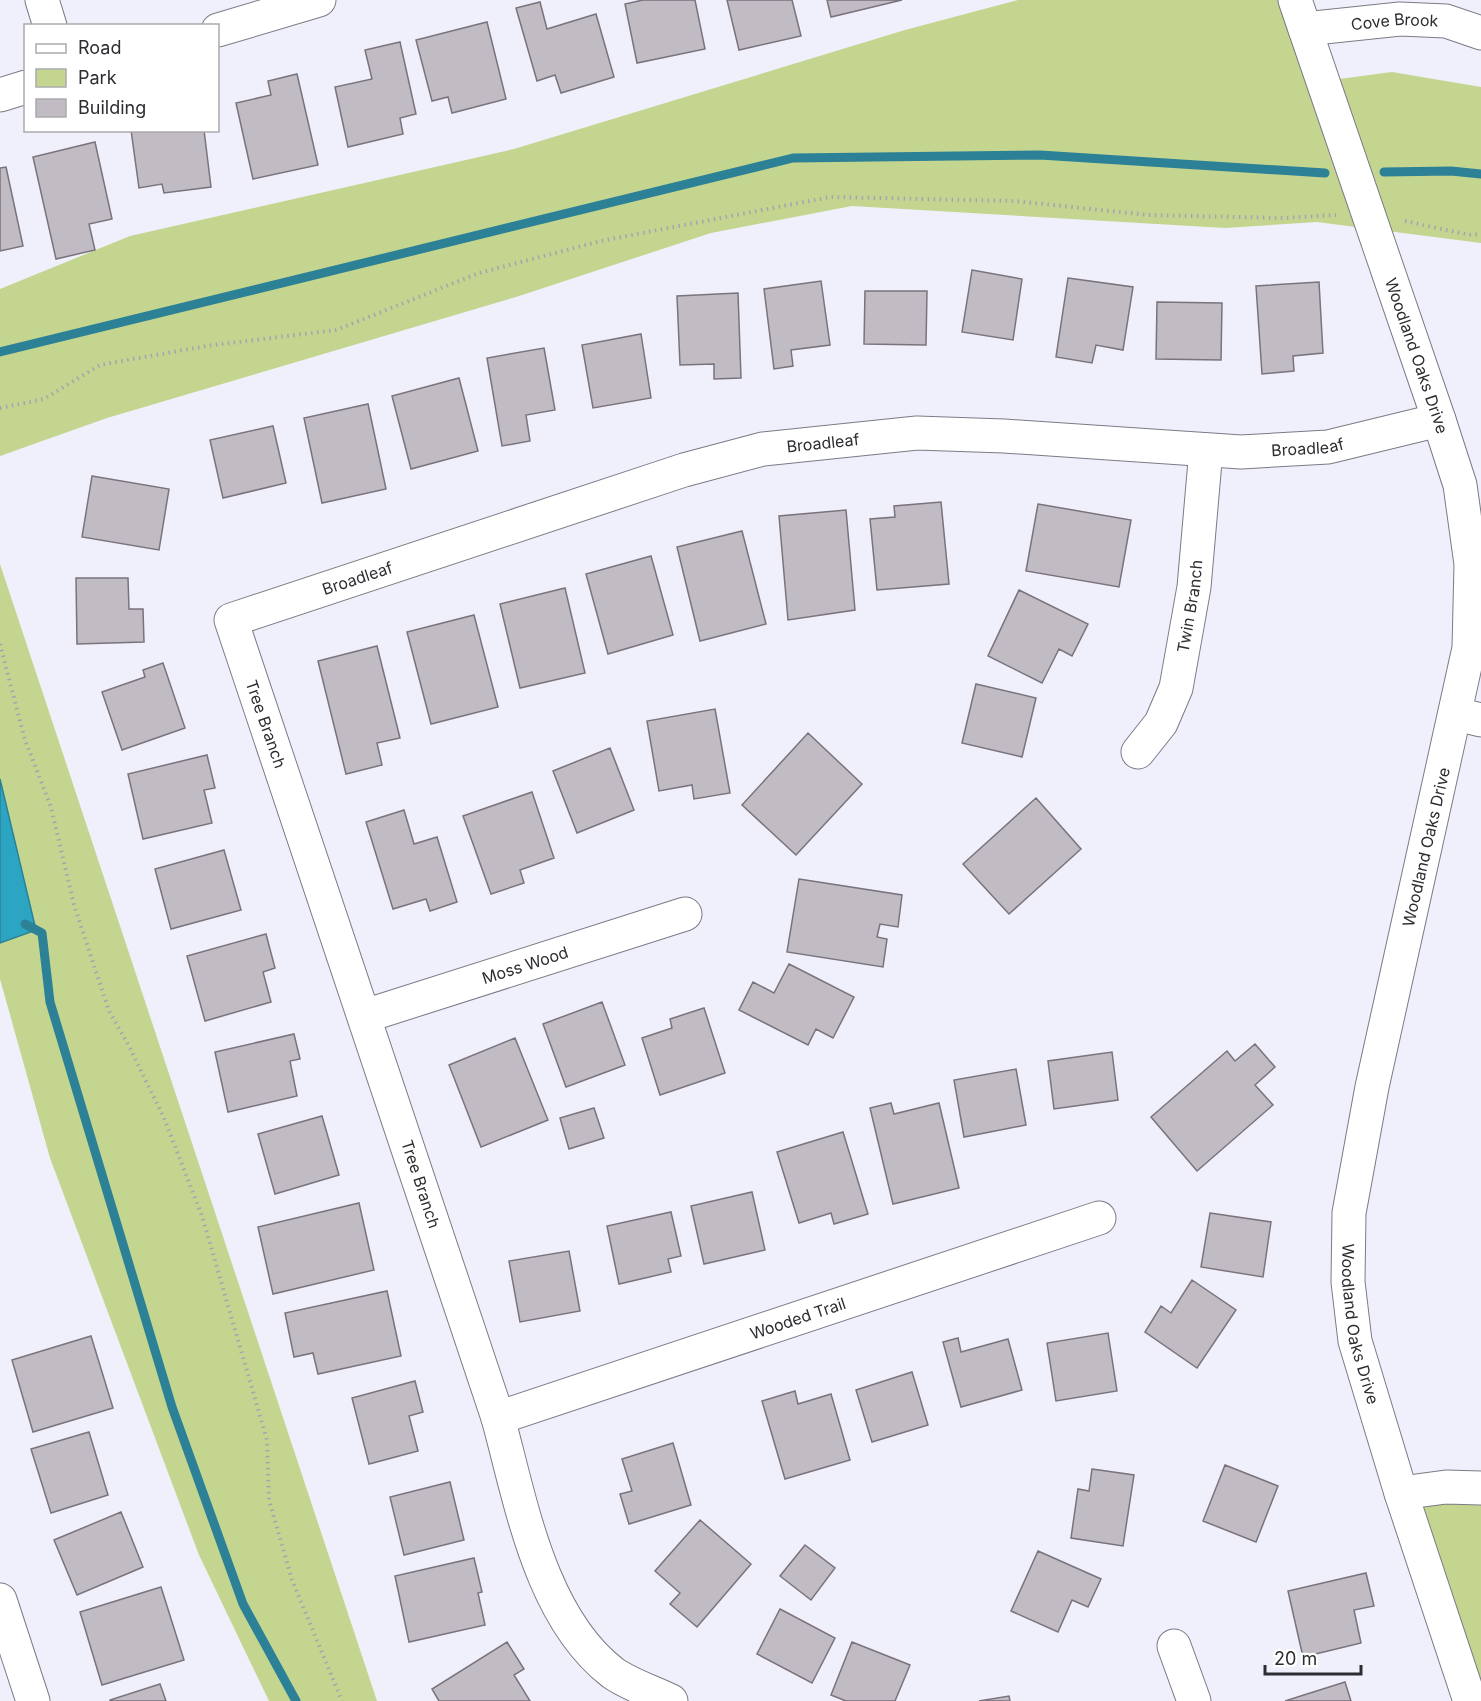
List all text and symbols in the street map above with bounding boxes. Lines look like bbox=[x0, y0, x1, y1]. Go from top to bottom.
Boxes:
street label: Cove Brook bbox=[1350, 9, 1439, 34]
legend bbox=[24, 24, 219, 132]
text: Road bbox=[78, 37, 121, 58]
text: Park bbox=[78, 67, 117, 88]
text: Building bbox=[78, 97, 146, 118]
street label: Woodland Oaks Drive bbox=[1381, 275, 1453, 436]
street label: Broadleaf bbox=[786, 429, 860, 457]
street label: Broadleaf bbox=[1271, 433, 1346, 460]
street label: Broadleaf bbox=[320, 557, 395, 599]
street label: Twin Branch bbox=[1172, 559, 1206, 654]
street label: Tree Branch bbox=[242, 677, 290, 771]
street label: Woodland Oaks Drive bbox=[1398, 765, 1454, 929]
street label: Moss Wood bbox=[479, 942, 571, 988]
street label: Tree Branch bbox=[397, 1137, 445, 1231]
street label: Woodland Oaks Drive bbox=[1338, 1243, 1384, 1407]
street label: Wooded Trail bbox=[747, 1293, 848, 1343]
scale bar bbox=[1265, 1638, 1361, 1676]
text: 20 m bbox=[1274, 1648, 1317, 1669]

